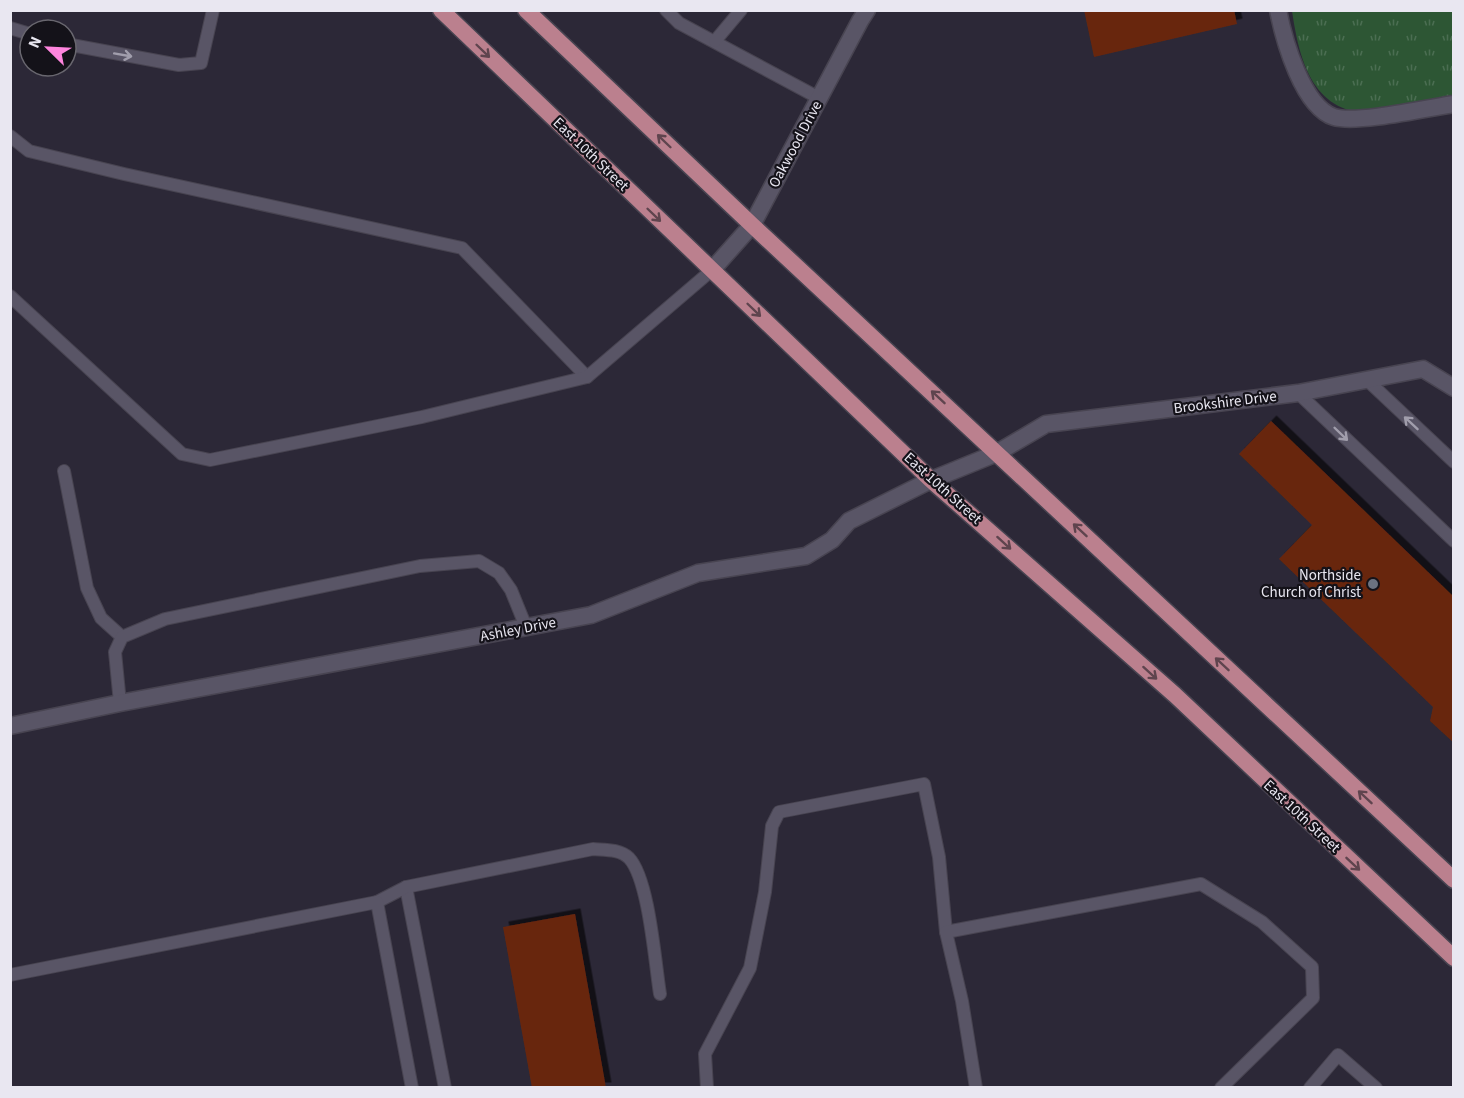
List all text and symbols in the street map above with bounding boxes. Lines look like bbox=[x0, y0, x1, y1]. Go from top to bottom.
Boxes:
north arrow bbox=[18, 18, 78, 78]
text: N bbox=[23, 33, 47, 52]
one-way arrow bbox=[475, 44, 490, 58]
one-way arrow bbox=[113, 50, 133, 61]
street label: Oakwood Drive bbox=[764, 97, 827, 191]
street label: East 10th Street bbox=[548, 113, 633, 196]
one-way arrow bbox=[656, 134, 671, 148]
one-way arrow bbox=[647, 207, 662, 222]
one-way arrow bbox=[746, 303, 761, 317]
street label: Brookshire Drive bbox=[1172, 386, 1278, 419]
one-way arrow bbox=[930, 390, 945, 405]
one-way arrow bbox=[1403, 415, 1418, 430]
one-way arrow bbox=[1333, 426, 1348, 441]
street label: East 10th Street bbox=[899, 448, 986, 529]
one-way arrow bbox=[1073, 524, 1088, 538]
one-way arrow bbox=[996, 536, 1011, 550]
place label: Northside Church of Christ bbox=[1261, 565, 1361, 603]
marker: Northside Church of Christ bbox=[1366, 577, 1380, 591]
street label: Ashley Drive bbox=[478, 612, 558, 647]
one-way arrow bbox=[1215, 657, 1230, 671]
one-way arrow bbox=[1142, 666, 1157, 680]
street label: East 10th Street bbox=[1259, 775, 1345, 858]
one-way arrow bbox=[1357, 790, 1372, 804]
one-way arrow bbox=[1346, 856, 1361, 871]

